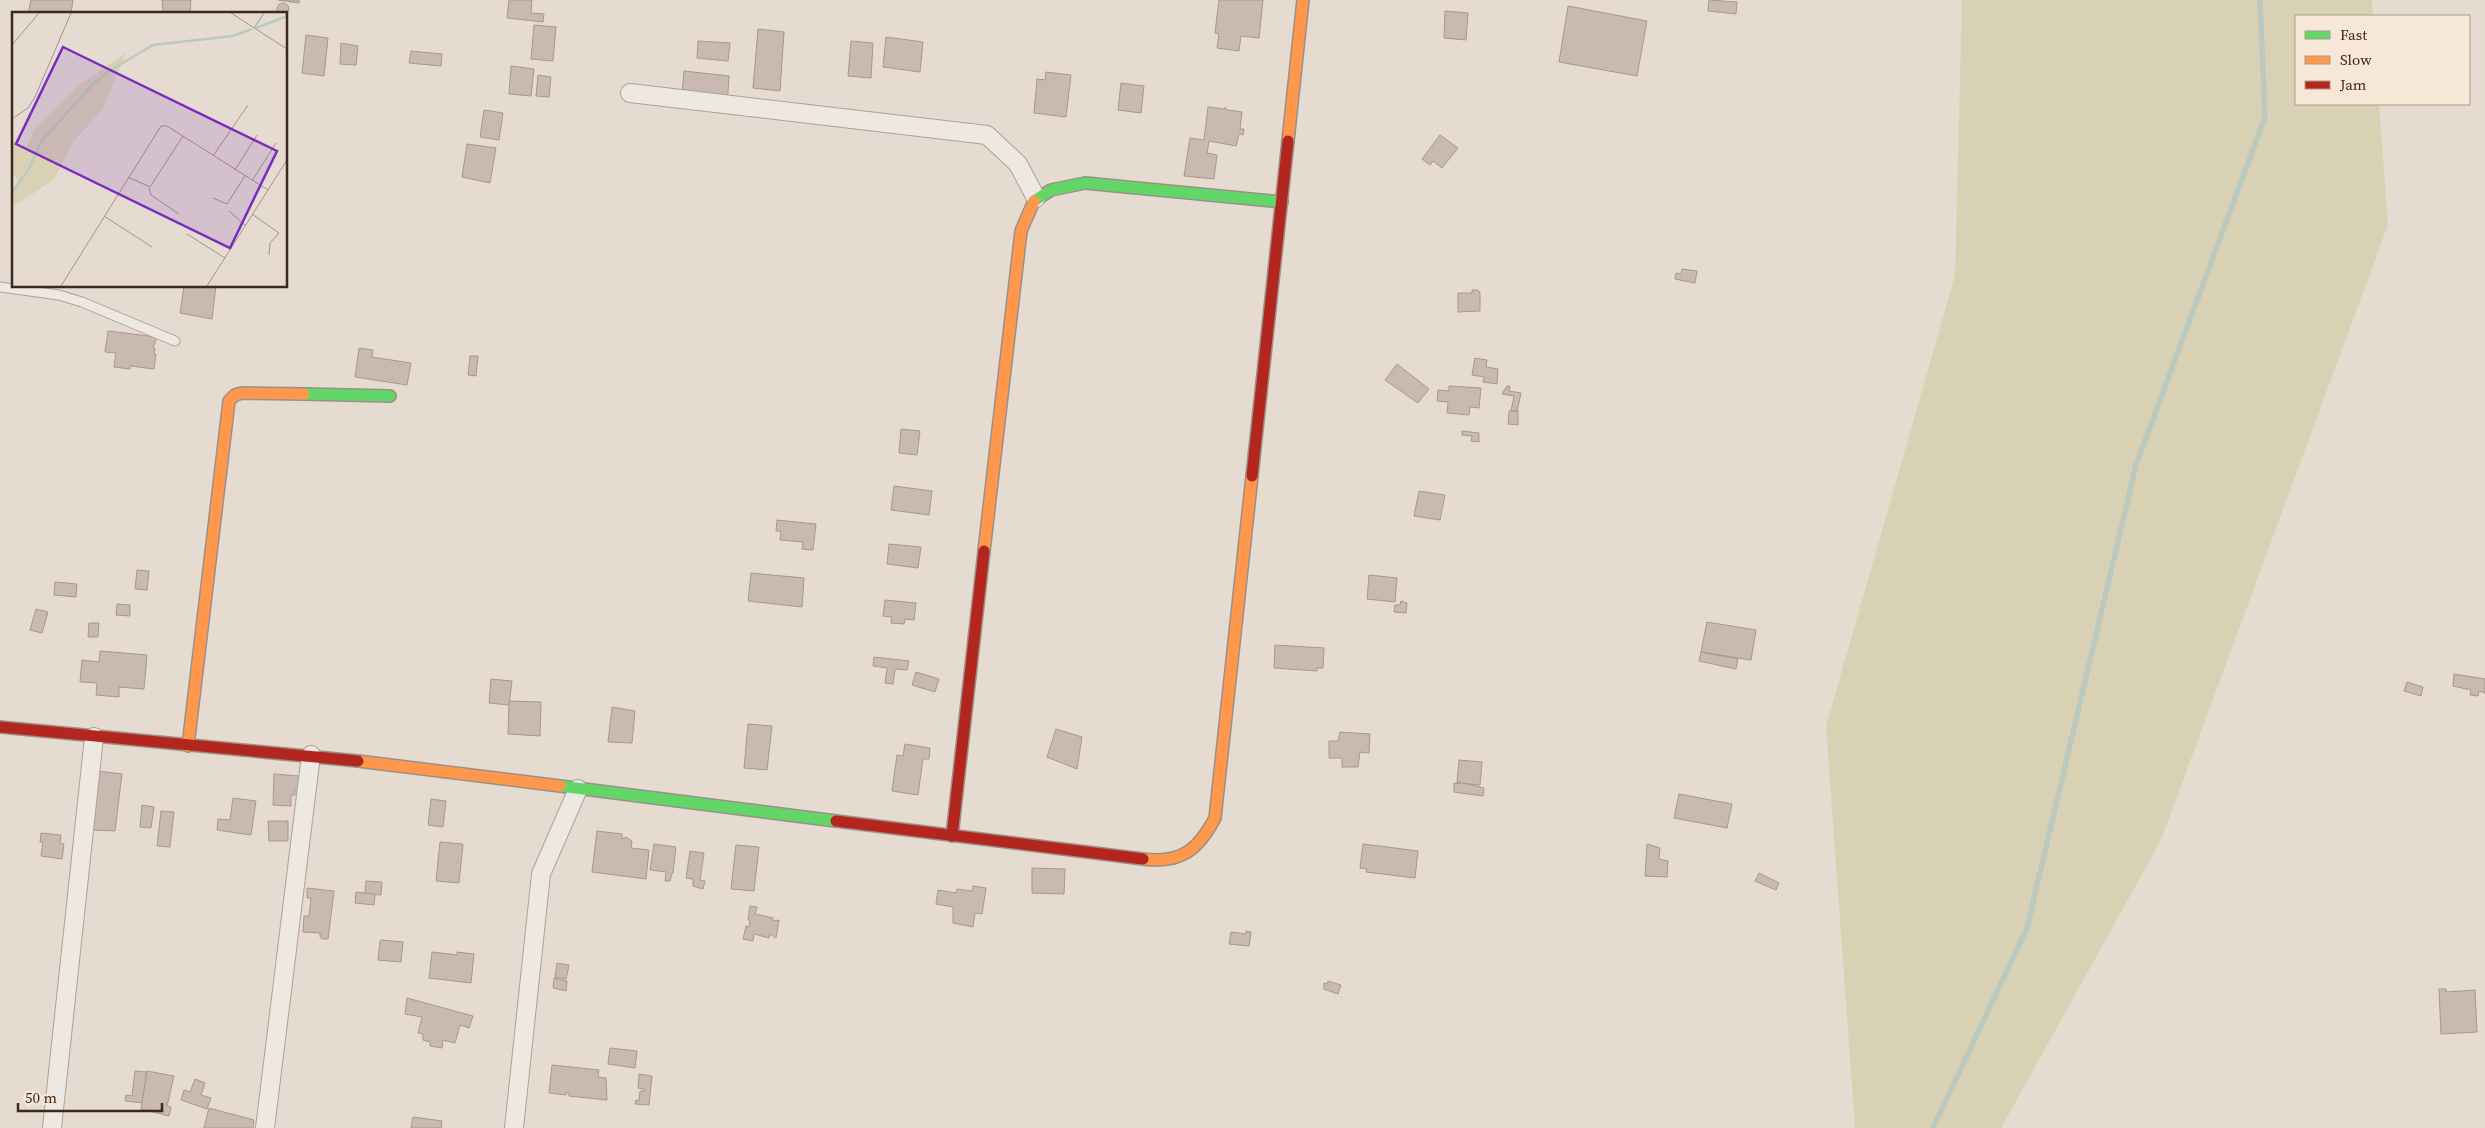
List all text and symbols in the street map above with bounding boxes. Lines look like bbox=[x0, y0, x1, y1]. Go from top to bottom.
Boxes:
inset map bbox=[12, 12, 288, 288]
legend bbox=[2295, 15, 2470, 105]
text: Fast bbox=[2340, 24, 2367, 45]
text: Slow bbox=[2340, 49, 2372, 70]
text: Jam bbox=[2339, 74, 2367, 95]
scale bar bbox=[18, 1080, 161, 1112]
text: 50 m bbox=[25, 1087, 57, 1108]

